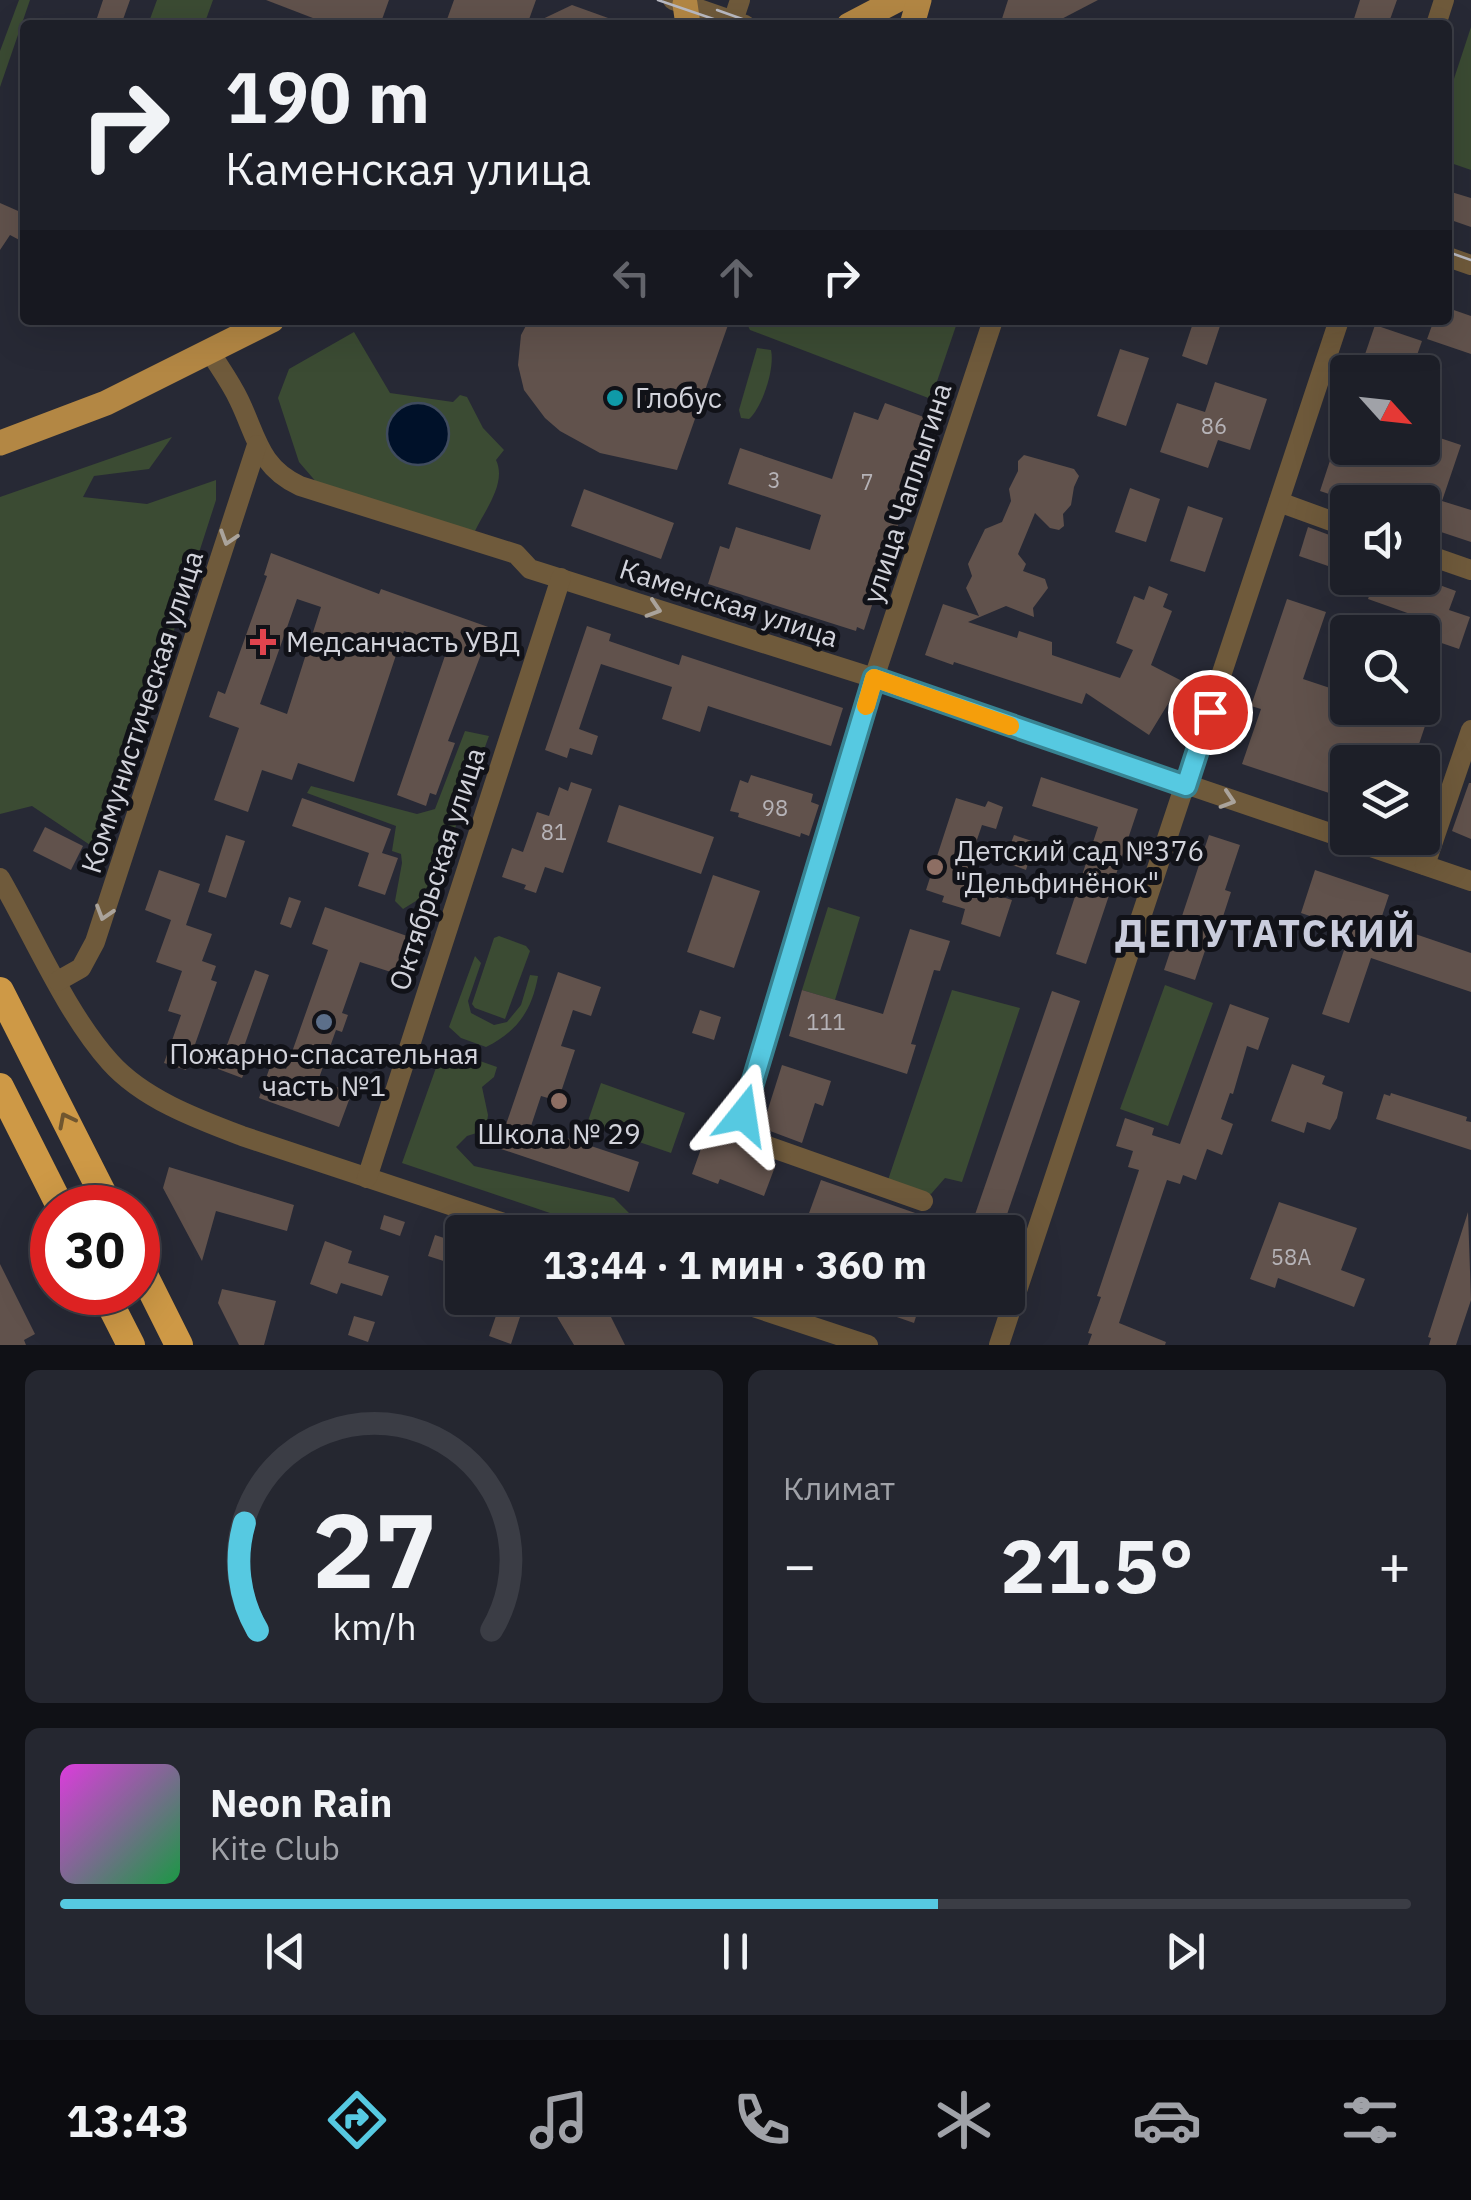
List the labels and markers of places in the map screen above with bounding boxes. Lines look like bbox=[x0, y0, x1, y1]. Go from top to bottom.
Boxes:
place label: Глобус bbox=[635, 379, 722, 416]
marker: Глобус bbox=[604, 387, 626, 409]
place label: Медсанчасть УВД bbox=[286, 623, 520, 660]
marker: Медсанчасть УВД bbox=[250, 629, 276, 655]
pin bbox=[1168, 670, 1253, 755]
place label: Детский сад №376 "Дельфинёнок" bbox=[955, 832, 1204, 901]
marker: Детский сад №376 "Дельфинёнок" bbox=[924, 856, 946, 878]
marker: Пожарно-спасательная часть №1 bbox=[313, 1011, 335, 1033]
place label: Пожарно-спасательная часть №1 bbox=[169, 1035, 479, 1104]
marker: Школа № 29 bbox=[548, 1090, 570, 1112]
place label: Школа № 29 bbox=[477, 1115, 641, 1152]

